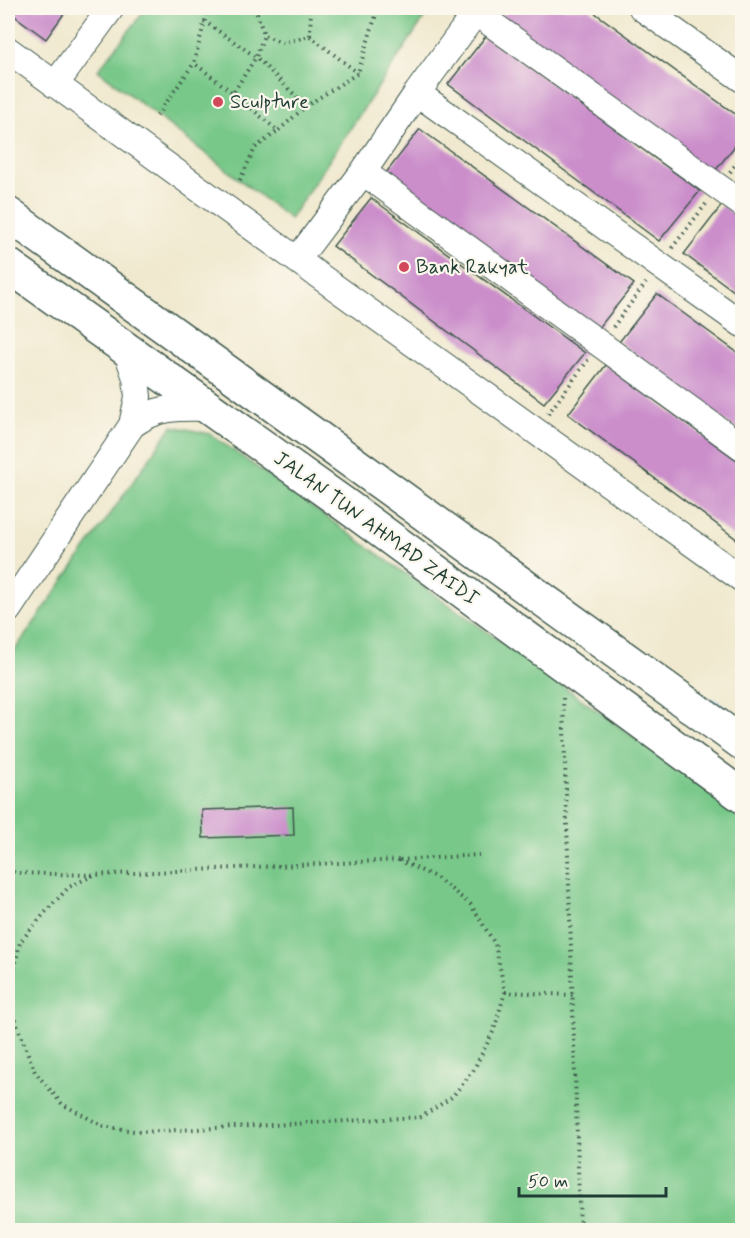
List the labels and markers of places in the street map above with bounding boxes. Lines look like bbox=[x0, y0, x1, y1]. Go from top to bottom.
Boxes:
place label: Sculpture bbox=[230, 89, 309, 116]
marker: Sculpture bbox=[211, 95, 225, 109]
place label: Bank Rakyat bbox=[416, 254, 529, 281]
marker: Bank Rakyat bbox=[397, 260, 411, 274]

